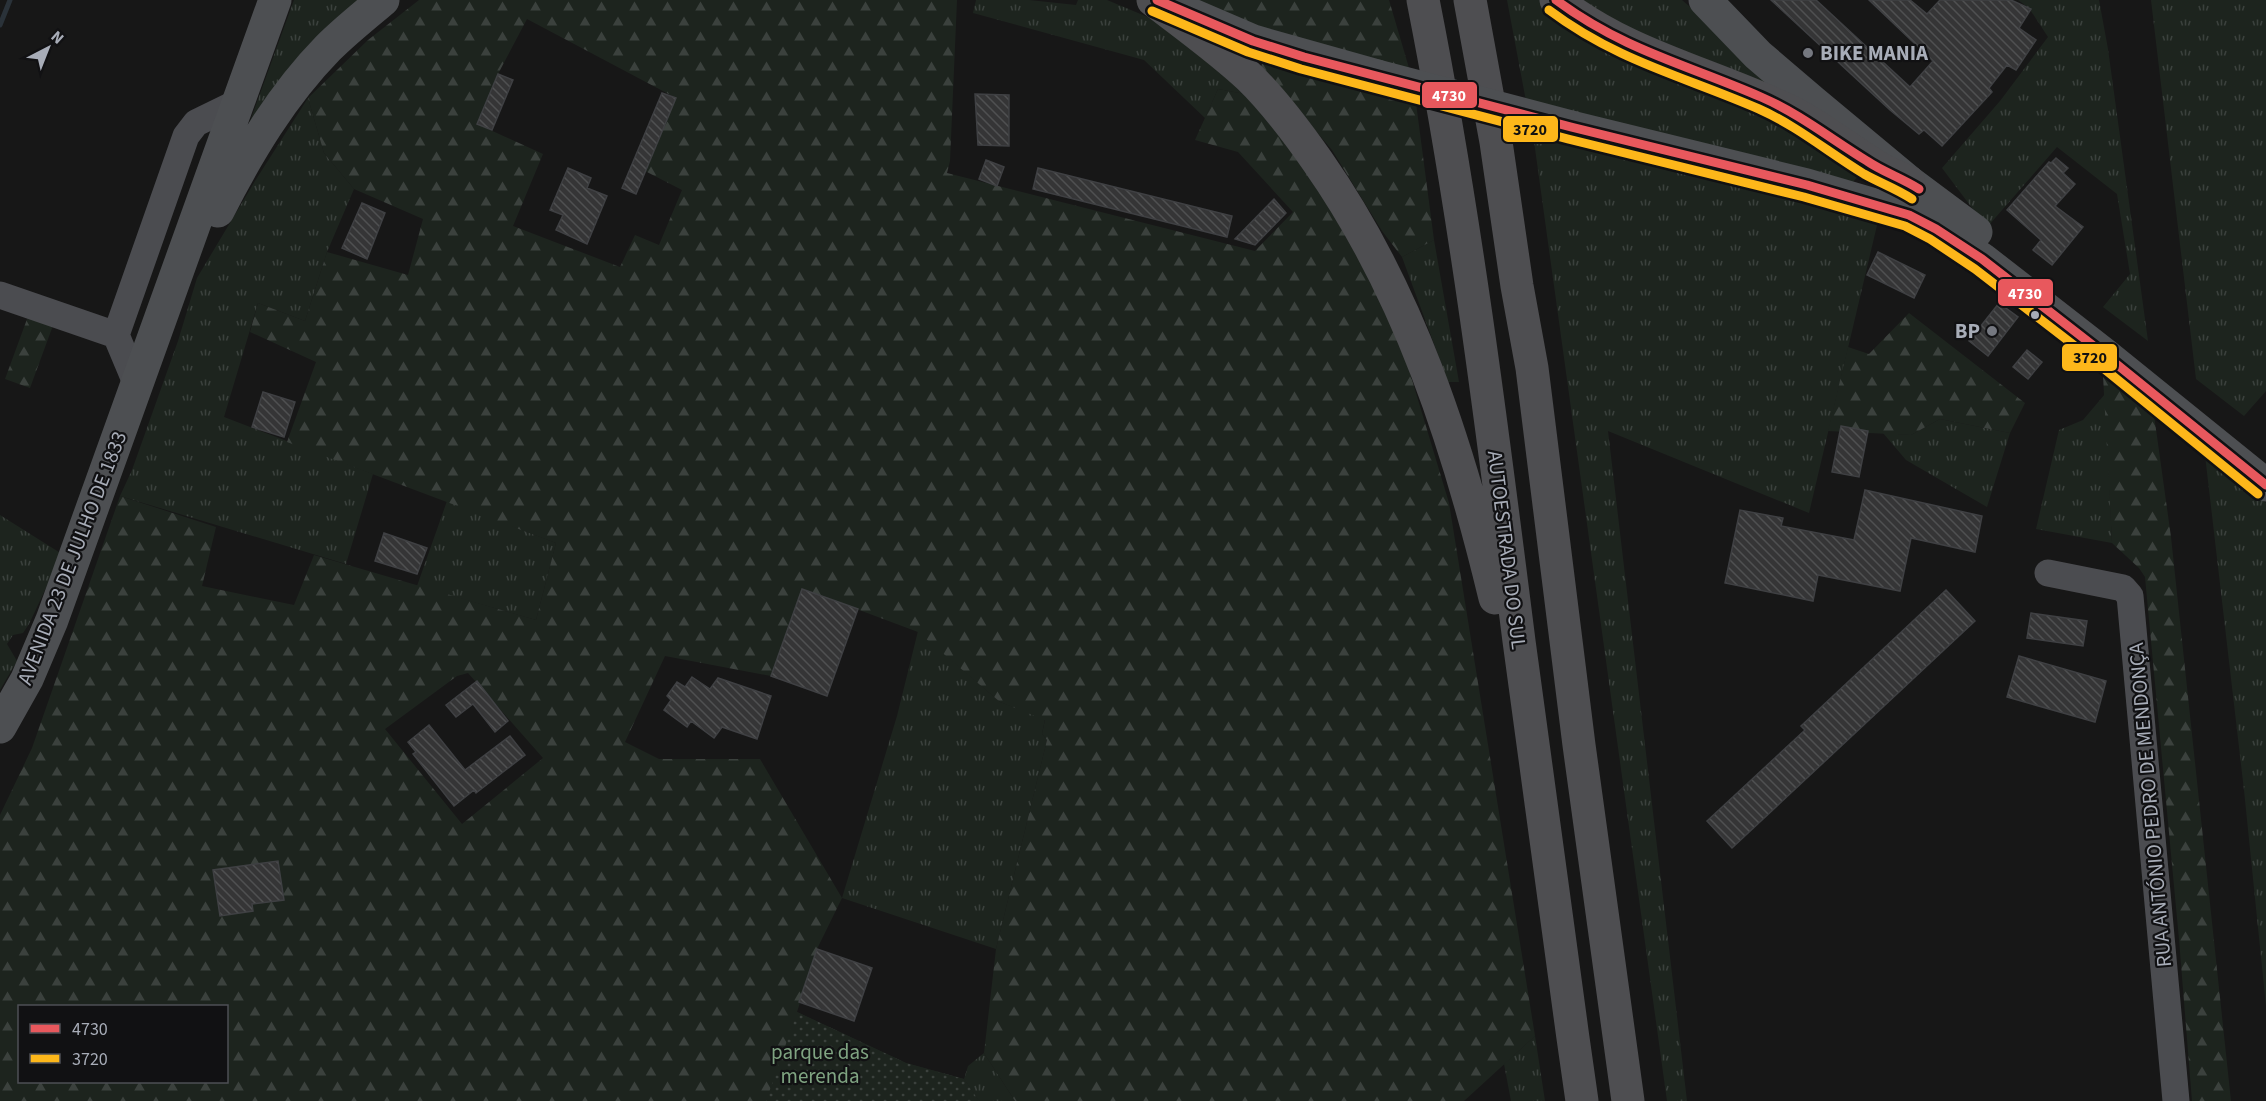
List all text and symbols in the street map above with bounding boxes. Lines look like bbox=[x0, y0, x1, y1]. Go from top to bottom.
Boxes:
north arrow bbox=[18, 18, 78, 78]
text: N bbox=[46, 26, 69, 49]
place label: BIKE MANIA bbox=[1820, 38, 1929, 68]
marker: BIKE MANIA bbox=[1801, 46, 1815, 60]
line badge: 4730 bbox=[1421, 81, 1478, 109]
text: 4730 bbox=[1432, 85, 1466, 107]
line badge: 3720 bbox=[1502, 115, 1559, 143]
text: 3720 bbox=[1513, 119, 1547, 141]
line badge: 4730 bbox=[1997, 278, 2054, 307]
text: 4730 bbox=[2008, 283, 2042, 305]
unlabelled marker bbox=[2029, 309, 2041, 321]
place label: BP bbox=[1955, 316, 1980, 346]
marker: BP bbox=[1985, 324, 1999, 338]
line badge: 3720 bbox=[2061, 343, 2118, 372]
text: 3720 bbox=[2073, 347, 2107, 369]
street label: AVENIDA 23 DE JULHO DE 1833 bbox=[10, 427, 134, 689]
street label: AUTOESTRADA DO SUL bbox=[1480, 449, 1534, 651]
street label: RUA ANTÓNIO PEDRO DE MENDONÇA bbox=[2121, 641, 2179, 968]
legend bbox=[18, 1005, 228, 1083]
text: 4730 bbox=[72, 1017, 108, 1042]
park label: parque das merenda bbox=[771, 1037, 869, 1091]
text: 3720 bbox=[72, 1047, 108, 1072]

